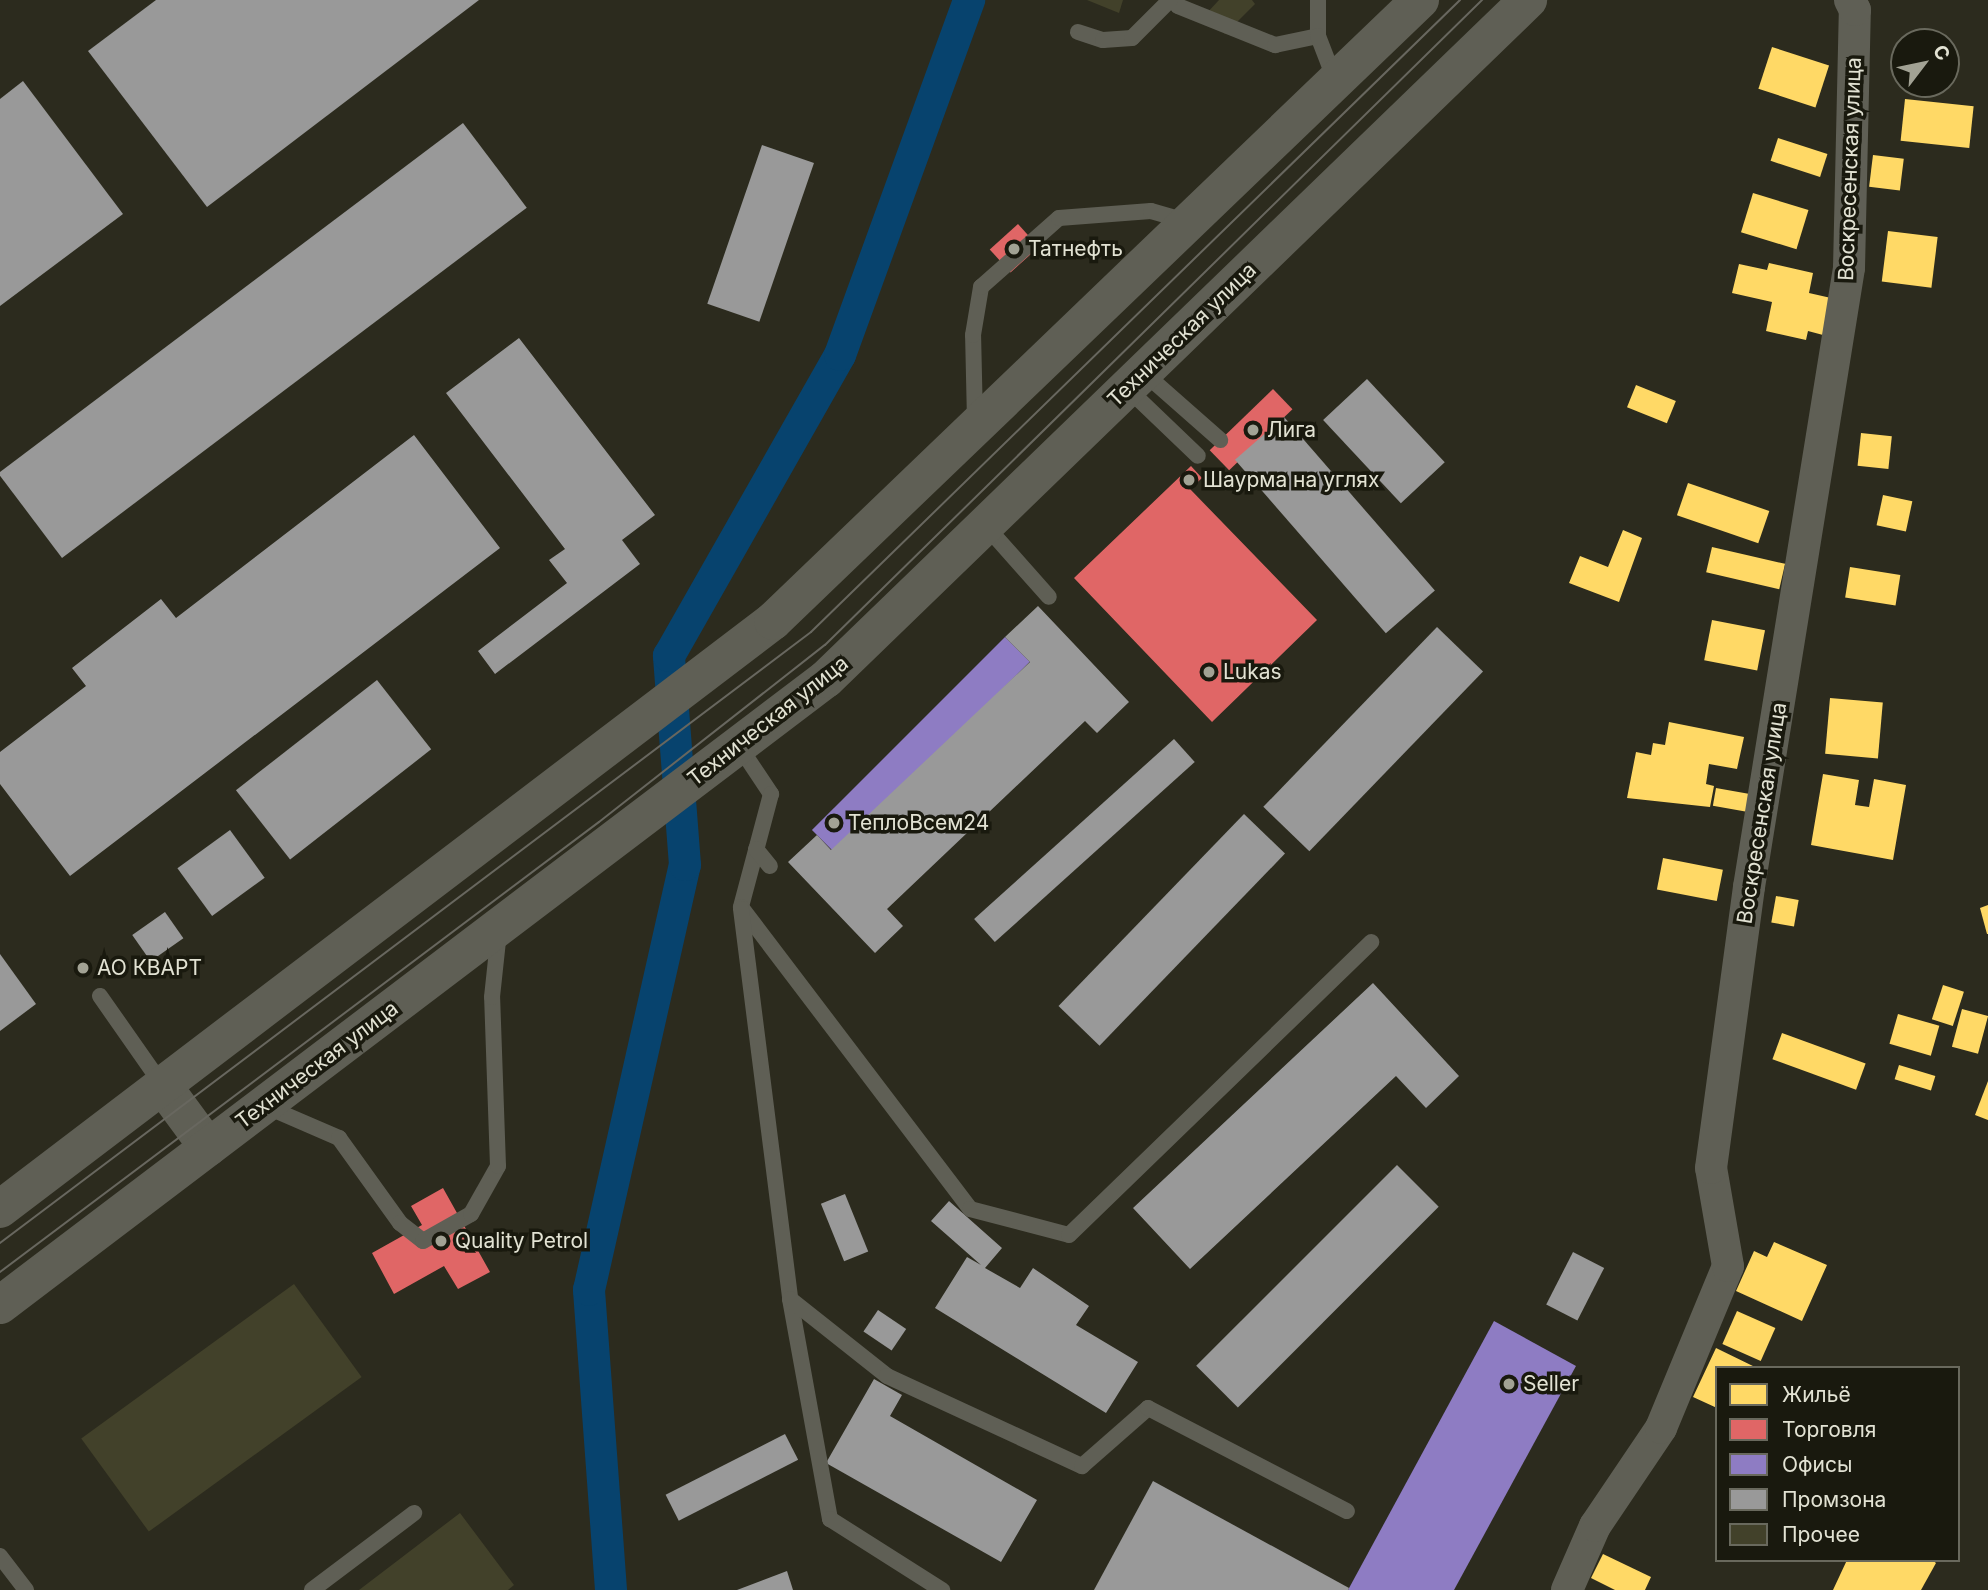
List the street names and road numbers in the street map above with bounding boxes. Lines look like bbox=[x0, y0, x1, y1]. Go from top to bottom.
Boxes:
street label: Воскресенская улица bbox=[1834, 57, 1866, 281]
street label: Техническая улица bbox=[1102, 258, 1262, 412]
street label: Техническая улица bbox=[683, 651, 853, 791]
street label: Воскресенская улица bbox=[1732, 700, 1792, 926]
street label: Техническая улица bbox=[231, 996, 403, 1134]

